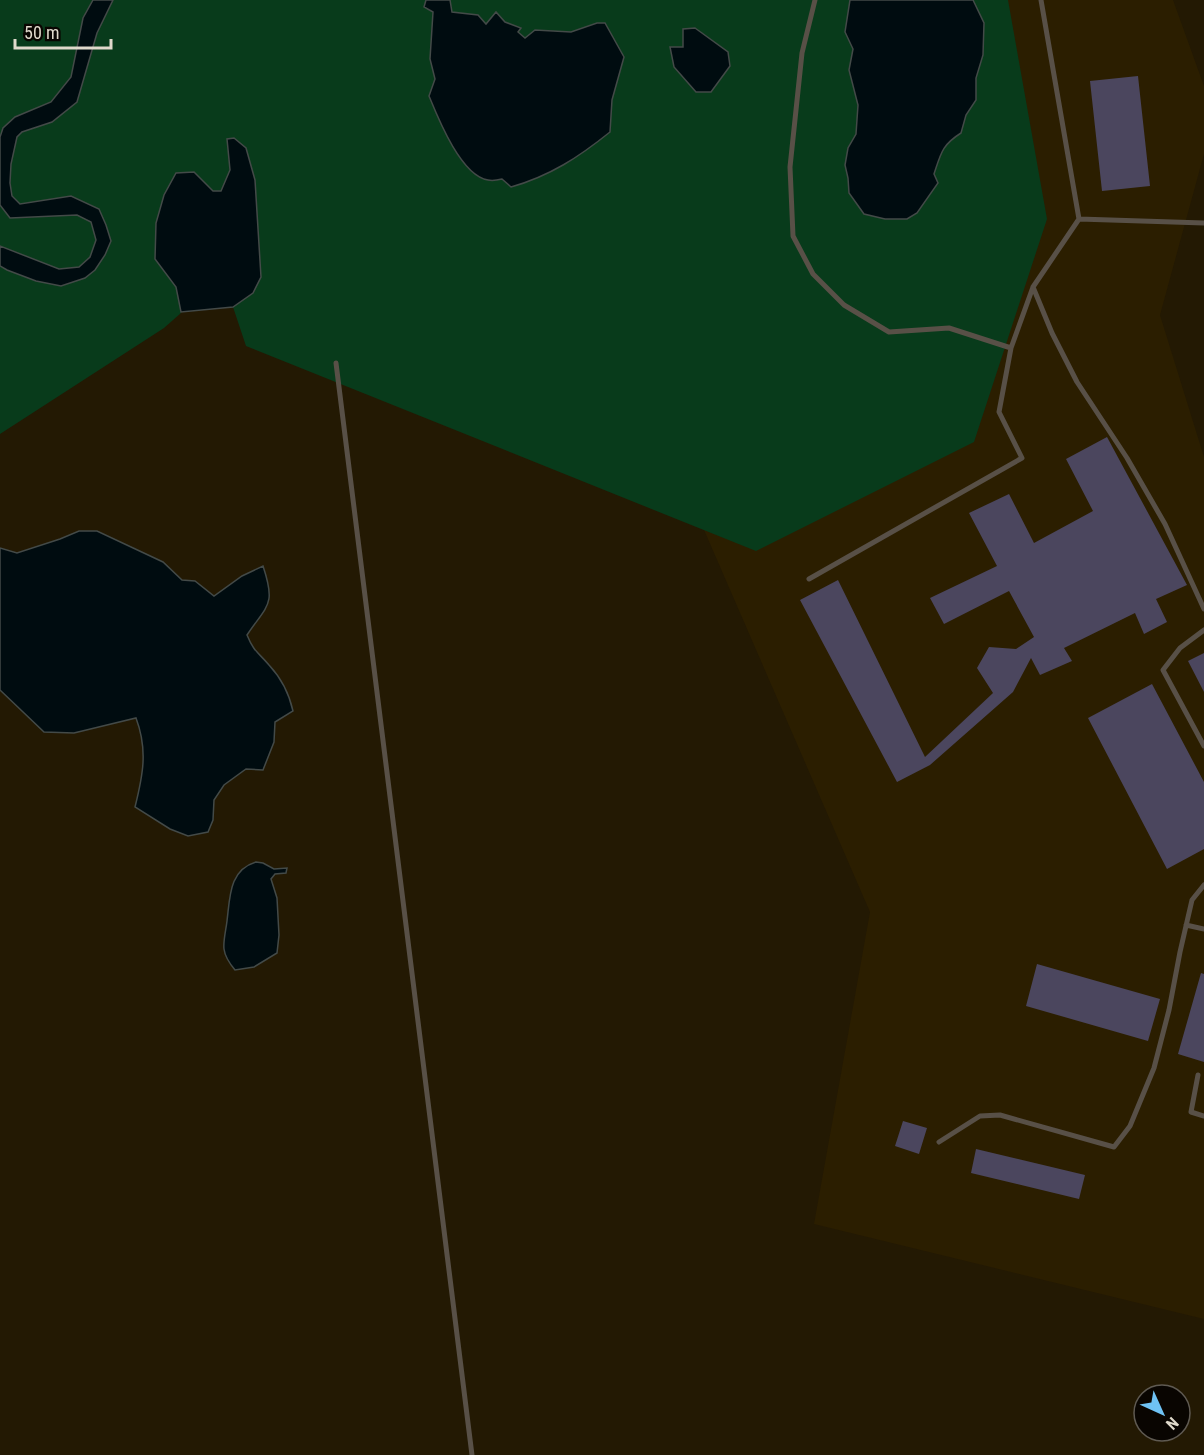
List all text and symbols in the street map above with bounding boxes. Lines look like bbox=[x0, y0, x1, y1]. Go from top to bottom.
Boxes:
scale bar bbox=[15, 12, 111, 50]
text: 50 m bbox=[24, 22, 59, 43]
north arrow bbox=[1132, 1383, 1192, 1443]
text: N bbox=[1162, 1413, 1182, 1433]

